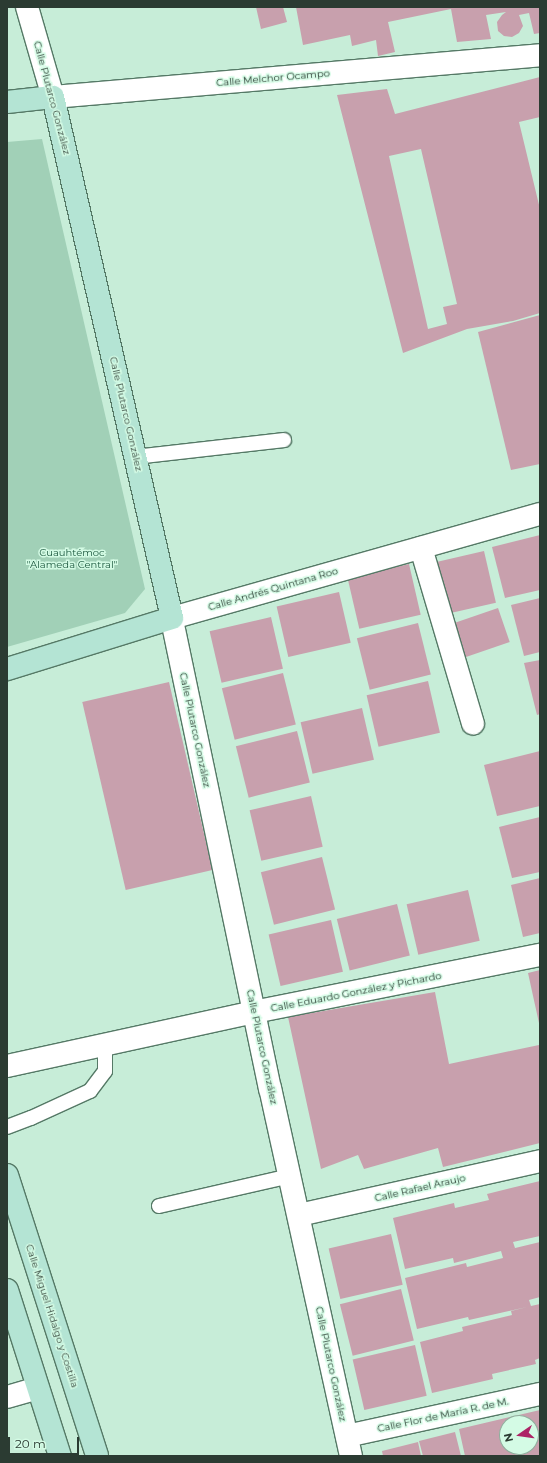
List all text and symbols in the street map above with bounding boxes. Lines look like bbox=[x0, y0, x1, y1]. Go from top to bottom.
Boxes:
street label: Calle Plutarco González bbox=[31, 40, 73, 156]
street label: Calle Melchor Ocampo bbox=[216, 67, 330, 89]
street label: Calle Plutarco González bbox=[107, 356, 145, 472]
park label: Cuauhtémoc "Alameda Central" bbox=[27, 546, 117, 570]
street label: Calle Andrés Quintana Roo bbox=[207, 565, 339, 613]
street label: Calle Plutarco González bbox=[177, 671, 213, 789]
street label: Calle Eduardo González y Pichardo bbox=[270, 970, 442, 1014]
street label: Calle Plutarco González bbox=[244, 988, 280, 1106]
street label: Calle Rafael Araujo bbox=[373, 1172, 467, 1204]
street label: Calle Miguel Hidalgo y Costilla bbox=[23, 1243, 81, 1389]
street label: Calle Plutarco González bbox=[313, 1305, 349, 1423]
street label: Calle Flor de María R. de M. bbox=[376, 1395, 510, 1435]
north arrow bbox=[499, 1415, 539, 1455]
scale bar bbox=[10, 1429, 81, 1455]
text: N bbox=[500, 1432, 516, 1443]
text: 20 m bbox=[15, 1436, 46, 1451]

